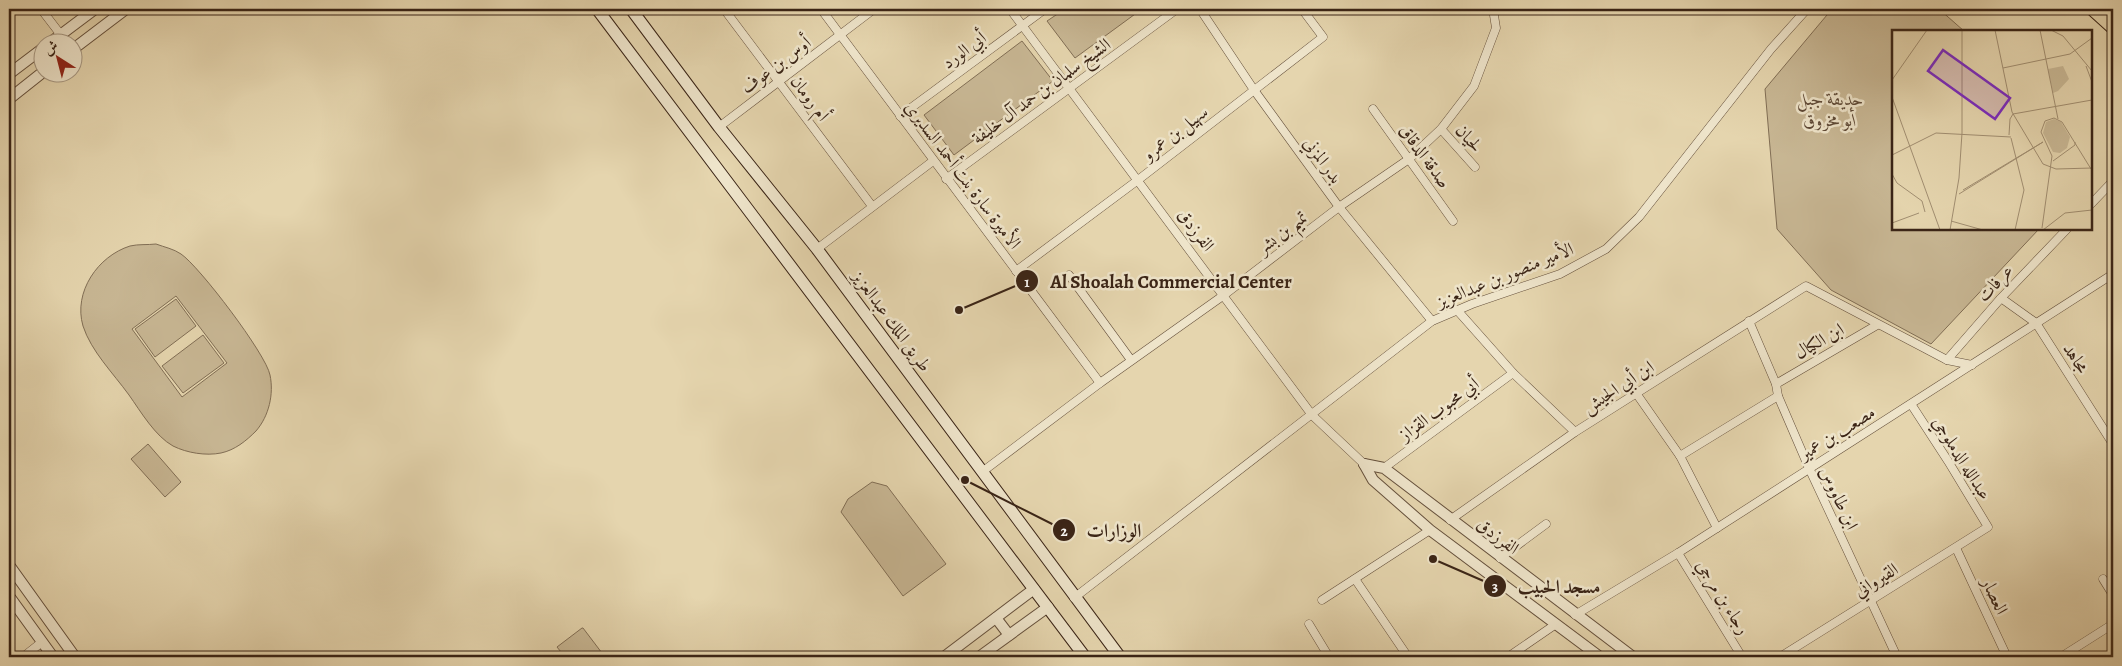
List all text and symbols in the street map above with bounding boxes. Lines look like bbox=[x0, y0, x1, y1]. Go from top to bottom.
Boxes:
street label: أبي الورد bbox=[936, 24, 993, 77]
street label: أوس بن عوف bbox=[735, 29, 817, 99]
inset map bbox=[1892, 30, 2092, 230]
north arrow bbox=[32, 32, 82, 82]
street label: الشيخ سلمان بن حمد آل خليفة bbox=[967, 32, 1118, 153]
text: ش bbox=[39, 36, 62, 60]
street label: أم رومان bbox=[782, 70, 836, 129]
park label: حديقة جبل أبو مخروق bbox=[1796, 87, 1864, 132]
street label: الأميرة سارة بنت أحمد السديري bbox=[897, 95, 1028, 256]
street label: سهيل بن عمرو bbox=[1136, 100, 1213, 168]
street label: صدقة الدقاق bbox=[1394, 119, 1456, 193]
street label: لحيان bbox=[1450, 119, 1488, 157]
street label: بدر المزني bbox=[1296, 132, 1348, 190]
street label: الفرزدق bbox=[1172, 204, 1220, 256]
street label: تميم بن بشر bbox=[1250, 205, 1316, 265]
street label: الأمير منصور بن عبدالعزيز bbox=[1431, 236, 1577, 314]
street label: عرفات bbox=[1971, 259, 2019, 308]
street label: طريق الملك عبدالعزيز bbox=[846, 264, 937, 377]
callout: Al Shoalah Commercial Center bbox=[1015, 264, 1302, 298]
text: Al Shoalah Commercial Center bbox=[1049, 269, 1292, 295]
text: 1 bbox=[1024, 272, 1030, 292]
street label: ابن الكيال bbox=[1790, 317, 1848, 365]
street label: مجاهد bbox=[2057, 338, 2095, 378]
street label: ابن أبي الجيش bbox=[1577, 354, 1660, 422]
street label: أبي محبوب القزاز bbox=[1392, 370, 1486, 450]
street label: مصعب بن عمير bbox=[1793, 400, 1880, 467]
street label: عبدالله الدملوجي bbox=[1924, 412, 1997, 506]
street label: ابن طاووس bbox=[1814, 462, 1864, 534]
street label: الفرزدق bbox=[1472, 512, 1524, 560]
callout: الوزارات bbox=[1051, 513, 1151, 547]
text: الوزارات bbox=[1086, 518, 1142, 544]
text: 2 bbox=[1060, 521, 1068, 541]
street label: رجاء بن مرجي bbox=[1688, 555, 1755, 641]
street label: القيرواني bbox=[1849, 557, 1904, 605]
callout: مسجد الحبيب bbox=[1483, 569, 1610, 603]
street label: العصار bbox=[1975, 572, 2014, 618]
text: مسجد الحبيب bbox=[1518, 574, 1600, 600]
text: 3 bbox=[1492, 577, 1498, 597]

